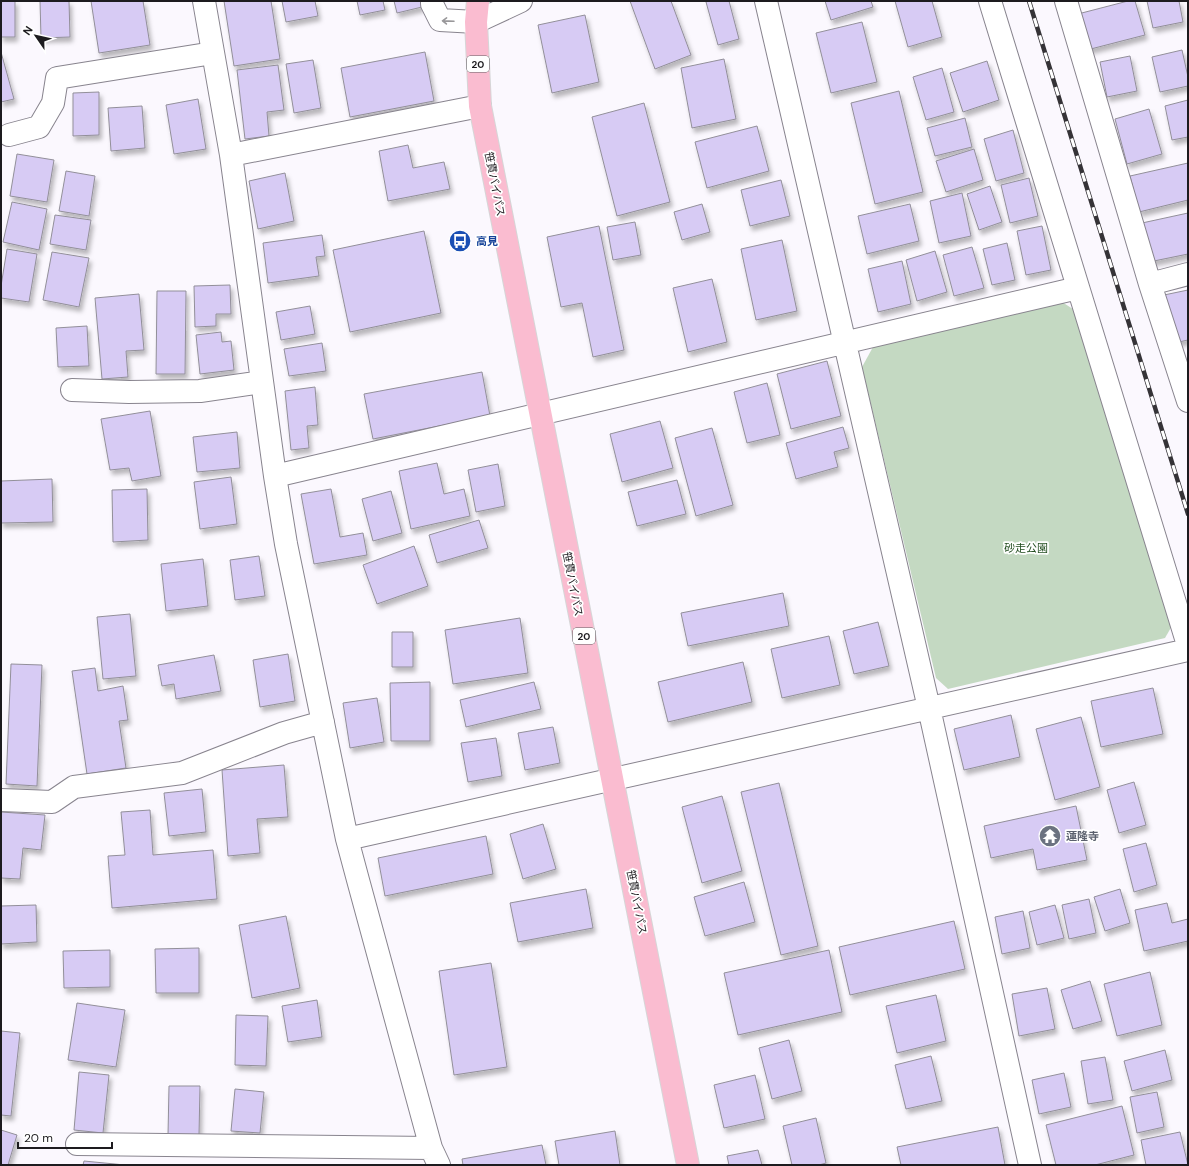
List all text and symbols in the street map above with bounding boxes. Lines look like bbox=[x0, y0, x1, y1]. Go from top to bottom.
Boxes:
north arrow bbox=[16, 16, 56, 56]
one-way arrow bbox=[442, 17, 455, 24]
text: N bbox=[20, 23, 36, 38]
road number: 20 bbox=[467, 56, 489, 72]
street label: 笹貫バイパス bbox=[482, 150, 508, 218]
bus stop icon: 高見 bbox=[447, 228, 473, 254]
place label: 高見 bbox=[476, 234, 498, 248]
park label: 砂走公園 bbox=[1004, 541, 1048, 555]
street label: 笹貫バイパス bbox=[560, 550, 586, 618]
road number: 20 bbox=[573, 628, 595, 644]
temple icon: 蓮隆寺 bbox=[1037, 823, 1063, 849]
place label: 蓮隆寺 bbox=[1066, 829, 1099, 843]
street label: 笹貫バイパス bbox=[624, 868, 650, 936]
scale bar bbox=[18, 1124, 112, 1150]
text: 20 m bbox=[24, 1130, 53, 1146]

